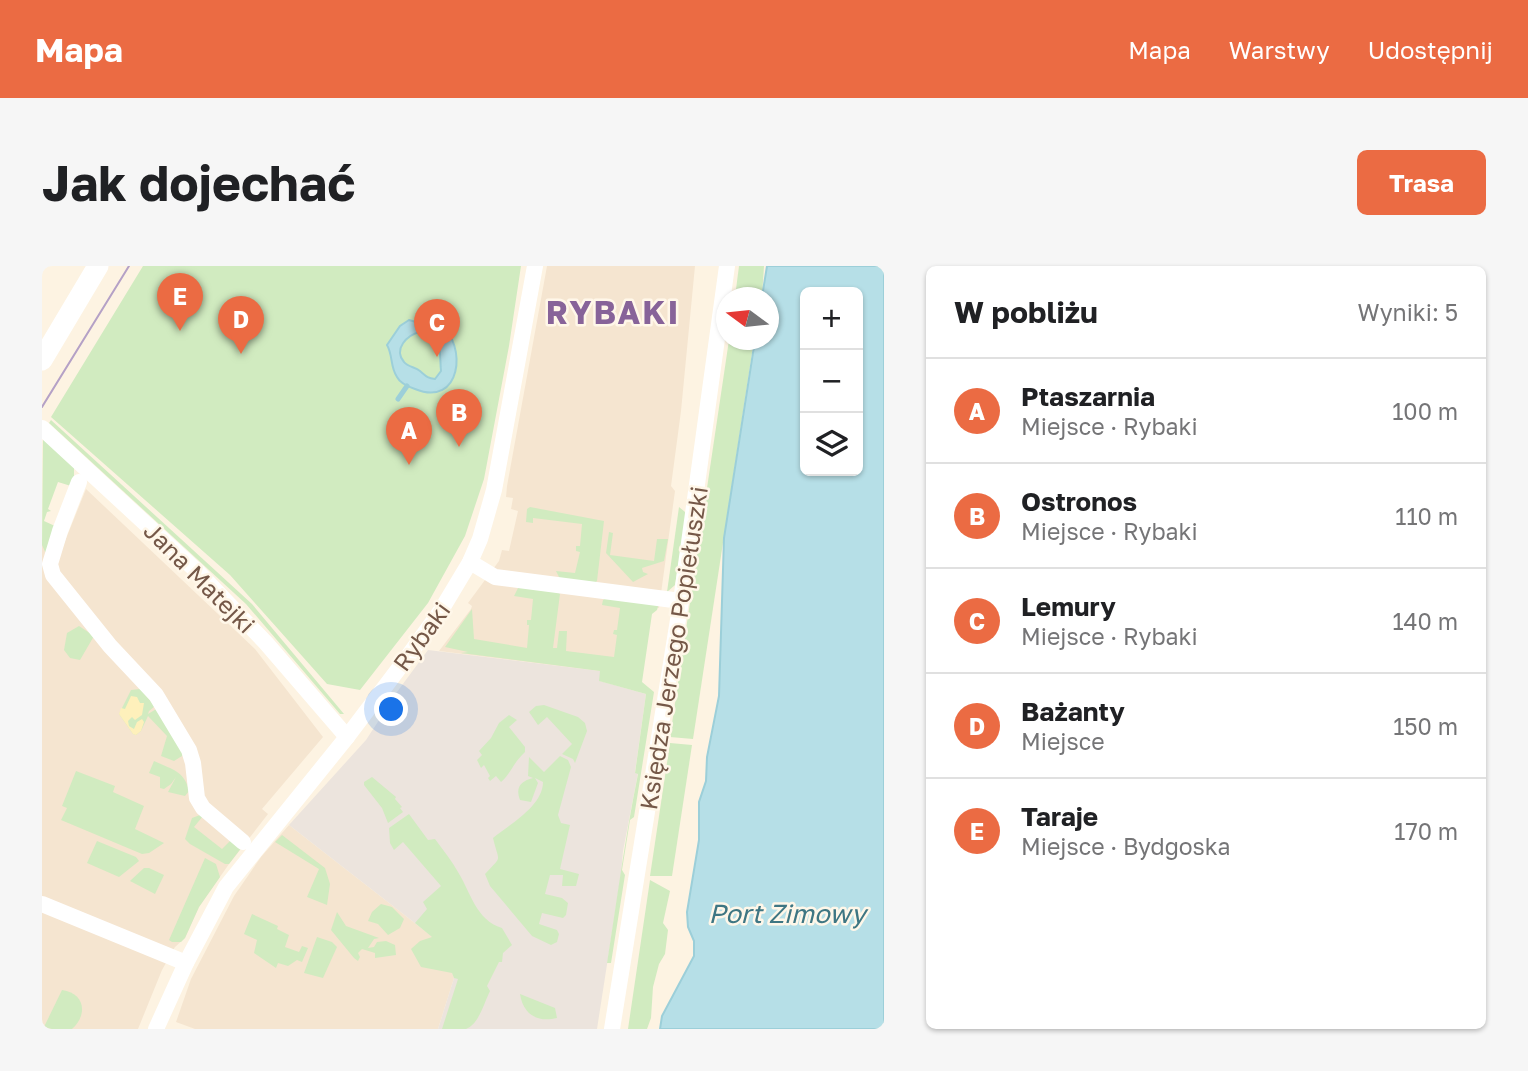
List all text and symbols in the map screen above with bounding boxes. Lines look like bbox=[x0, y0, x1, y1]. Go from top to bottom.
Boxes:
text: Mapa bbox=[35, 30, 123, 69]
text: Mapa bbox=[1128, 35, 1191, 64]
text: Warstwy bbox=[1229, 35, 1330, 64]
text: Udostępnij bbox=[1368, 35, 1493, 64]
button: Trasa bbox=[1357, 150, 1486, 215]
text: Jak dojechać bbox=[42, 153, 355, 212]
pin: E bbox=[157, 273, 203, 331]
north arrow bbox=[716, 287, 779, 350]
map controls bbox=[800, 287, 863, 476]
button: + bbox=[800, 287, 863, 350]
district label: RYBAKI bbox=[546, 293, 680, 331]
text: W pobliżu bbox=[954, 294, 1098, 330]
pin: D bbox=[218, 296, 264, 354]
text: Wyniki: 5 bbox=[1358, 298, 1458, 326]
pin: C bbox=[414, 299, 460, 357]
button: − bbox=[800, 350, 863, 413]
text: Ptaszarnia bbox=[1021, 381, 1155, 412]
pin: B bbox=[436, 389, 482, 447]
text: A bbox=[969, 397, 985, 425]
text: 100 m bbox=[1392, 397, 1458, 425]
pin: A bbox=[386, 407, 432, 465]
text: Miejsce · Rybaki bbox=[1021, 412, 1198, 440]
button: layers bbox=[800, 413, 863, 476]
street label: Księdza Jerzego Popiełuszki bbox=[633, 484, 713, 812]
text: Ostronos bbox=[1021, 486, 1137, 517]
text: B bbox=[969, 502, 985, 530]
text: 110 m bbox=[1395, 502, 1458, 530]
street label: Jana Matejki bbox=[138, 515, 262, 639]
text: Miejsce · Rybaki bbox=[1021, 517, 1198, 545]
text: Lemury bbox=[1021, 591, 1116, 622]
street label: Rybaki bbox=[386, 596, 456, 676]
text: C bbox=[969, 607, 985, 635]
text: 140 m bbox=[1392, 607, 1458, 635]
text: Miejsce · Rybaki bbox=[1021, 622, 1198, 650]
your location bbox=[374, 692, 408, 726]
text: Bażanty bbox=[1021, 696, 1125, 727]
text: D bbox=[969, 712, 985, 740]
text: 150 m bbox=[1393, 712, 1458, 740]
text: Miejsce bbox=[1021, 727, 1105, 755]
text: Taraje bbox=[1021, 801, 1098, 832]
text: E bbox=[970, 817, 984, 845]
text: 170 m bbox=[1394, 817, 1458, 845]
text: Miejsce · Bydgoska bbox=[1021, 832, 1231, 860]
water label: Port Zimowy bbox=[709, 898, 869, 929]

